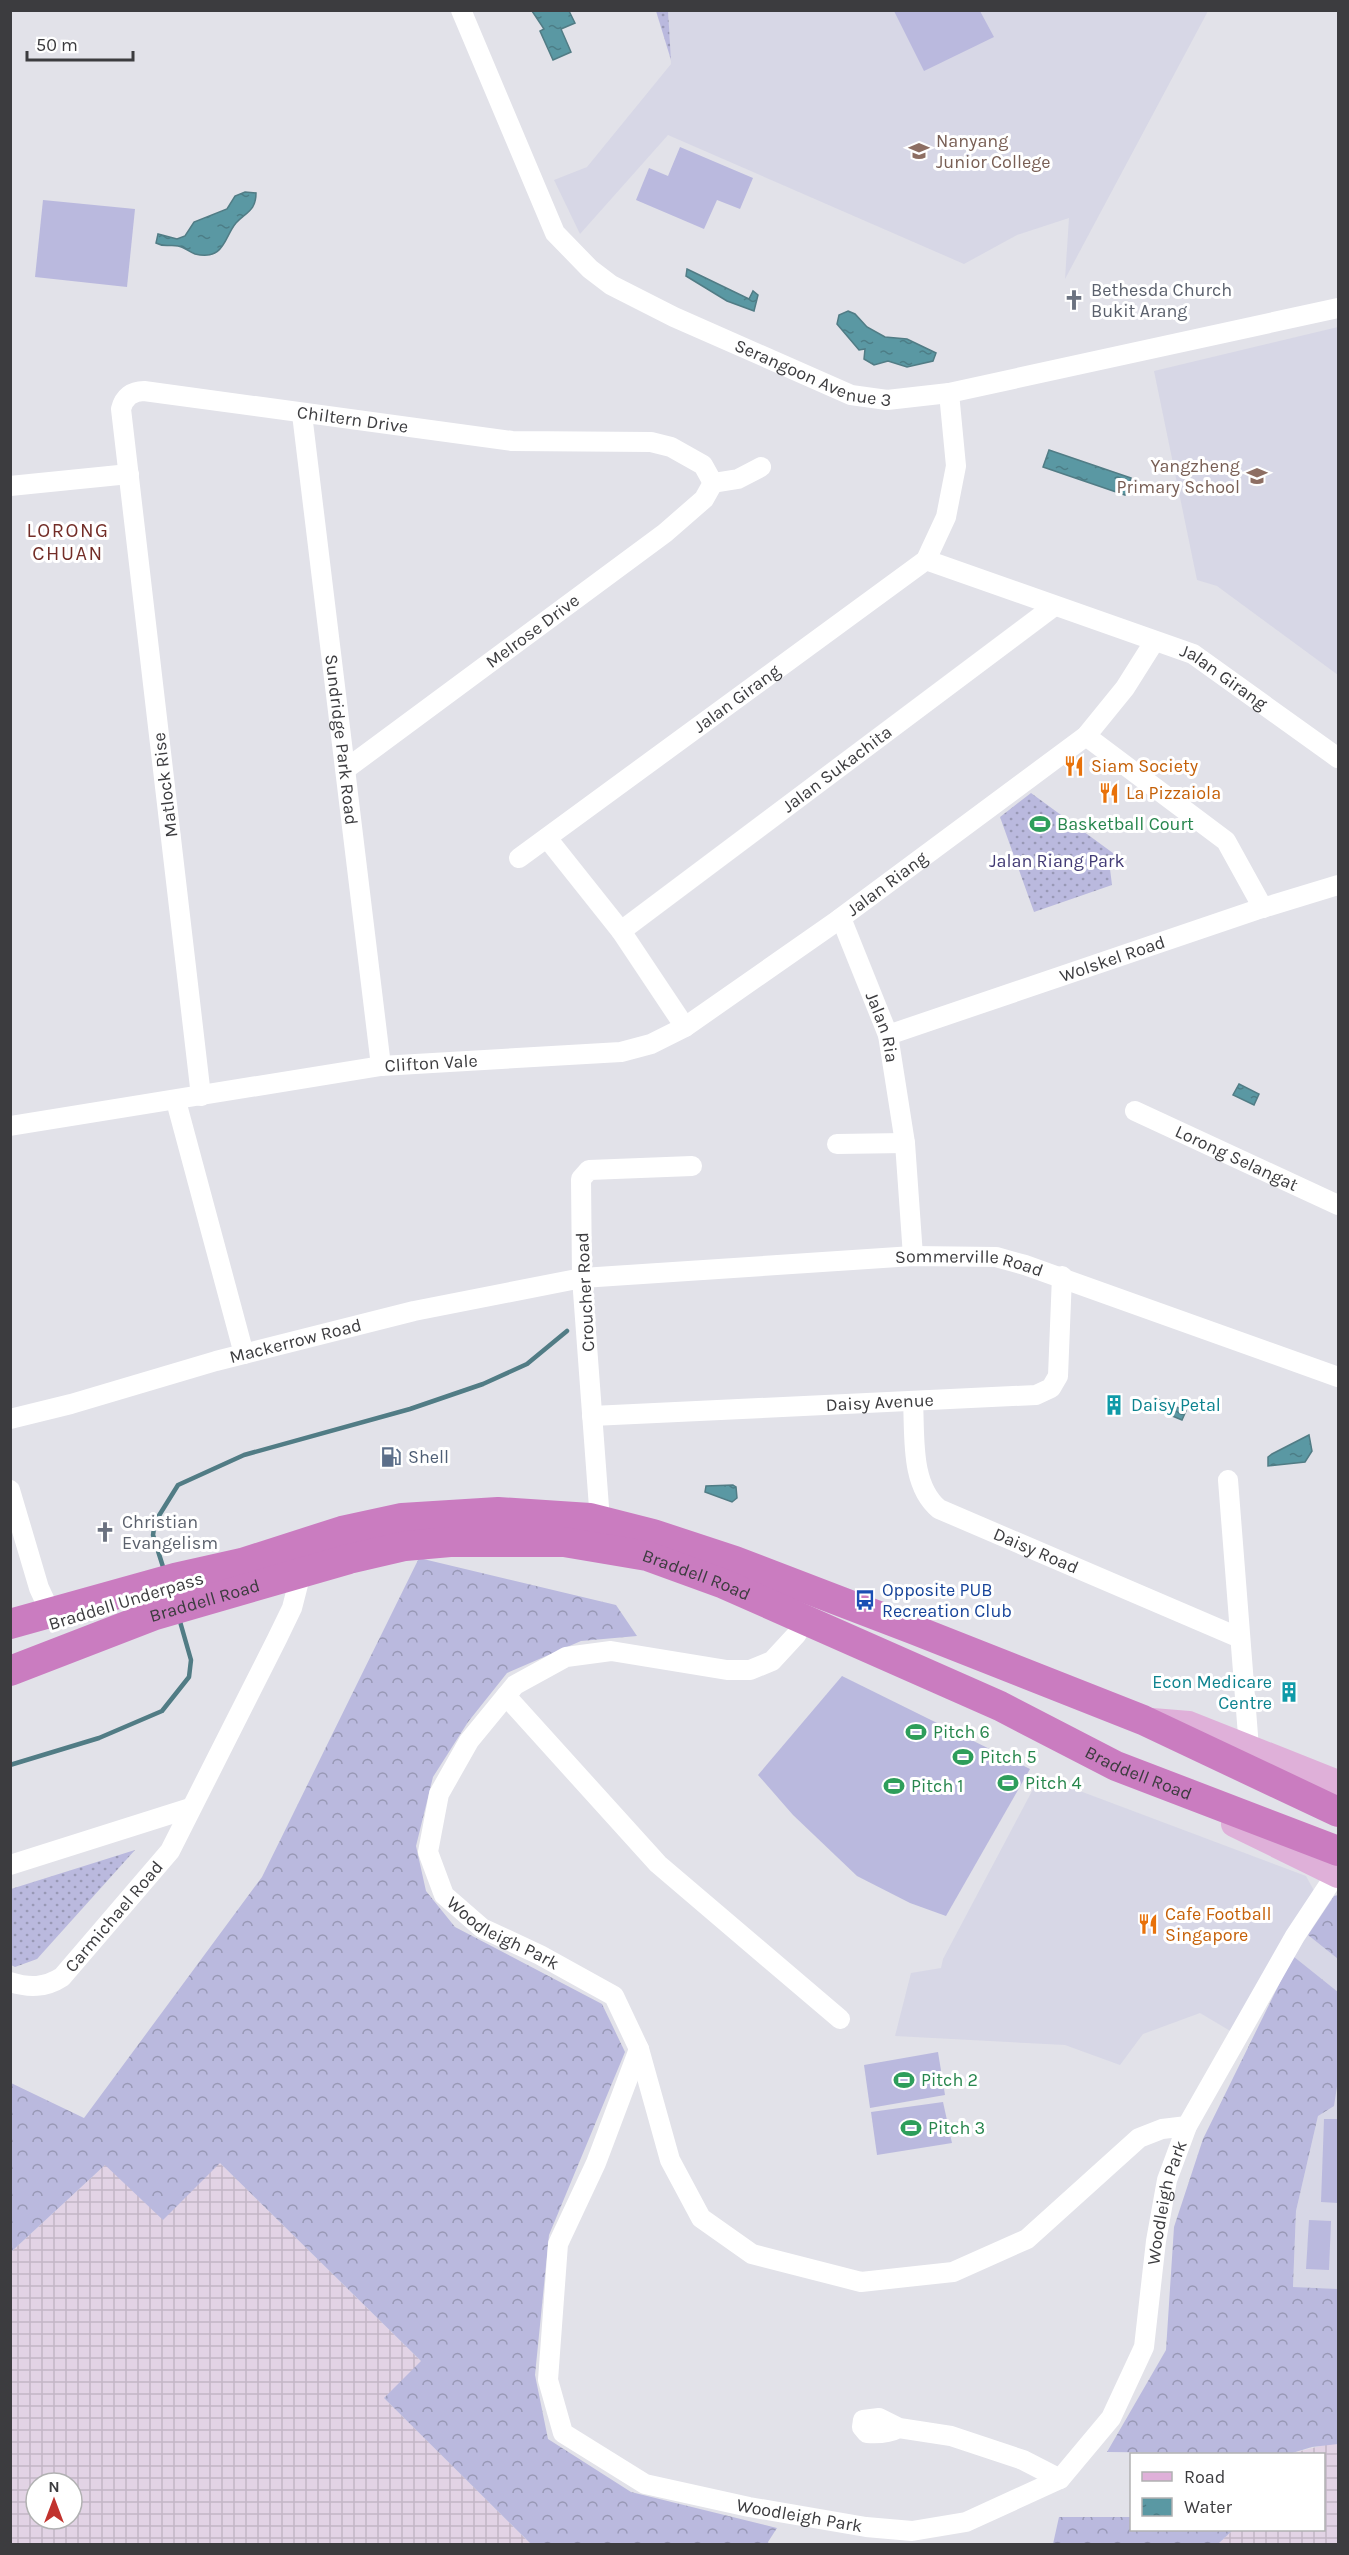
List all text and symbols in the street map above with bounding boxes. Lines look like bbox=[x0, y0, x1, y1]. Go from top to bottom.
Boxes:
scale bar bbox=[27, 24, 134, 62]
text: 50 m bbox=[36, 34, 78, 56]
place label: Nanyang Junior College bbox=[936, 130, 1051, 173]
school or university icon: Nanyang Junior College bbox=[907, 139, 931, 163]
place label: Bethesda Church Bukit Arang bbox=[1091, 279, 1232, 322]
church icon: Bethesda Church Bukit Arang bbox=[1062, 288, 1086, 312]
street label: Serangoon Avenue 3 bbox=[731, 334, 893, 411]
street label: Chiltern Drive bbox=[296, 401, 410, 438]
place label: Yangzheng Primary School bbox=[1117, 455, 1240, 498]
school or university icon: Yangzheng Primary School bbox=[1245, 464, 1269, 488]
district label: LORONG CHUAN bbox=[27, 519, 109, 565]
street label: Melrose Drive bbox=[481, 589, 584, 673]
street label: Jalan Girang bbox=[1177, 639, 1272, 715]
street label: Sundridge Park Road bbox=[320, 653, 363, 826]
street label: Jalan Girang bbox=[689, 660, 784, 737]
street label: Jalan Sukachita bbox=[778, 721, 896, 817]
street label: Matlock Rise bbox=[148, 731, 182, 839]
restaurant icon: Siam Society bbox=[1062, 754, 1086, 778]
place label: Siam Society bbox=[1091, 755, 1199, 777]
restaurant icon: La Pizzaiola bbox=[1097, 781, 1121, 805]
place label: La Pizzaiola bbox=[1126, 782, 1221, 804]
sports icon: Basketball Court bbox=[1028, 812, 1052, 836]
place label: Basketball Court bbox=[1057, 813, 1194, 835]
street label: Jalan Riang bbox=[842, 847, 932, 921]
park label: Jalan Riang Park bbox=[989, 850, 1125, 872]
street label: Wolskel Road bbox=[1057, 931, 1168, 987]
street label: Jalan Ria bbox=[861, 988, 903, 1064]
street label: Clifton Vale bbox=[384, 1049, 478, 1077]
street label: Lorong Selangat bbox=[1172, 1120, 1302, 1196]
street label: Croucher Road bbox=[571, 1232, 599, 1352]
street label: Sommerville Road bbox=[894, 1245, 1046, 1282]
street label: Mackerrow Road bbox=[227, 1314, 364, 1368]
street label: Daisy Avenue bbox=[825, 1389, 934, 1416]
building icon: Daisy Petal bbox=[1102, 1393, 1126, 1417]
place label: Daisy Petal bbox=[1131, 1394, 1221, 1416]
fuel station icon: Shell bbox=[379, 1445, 403, 1469]
place label: Shell bbox=[408, 1446, 449, 1468]
place label: Christian Evangelism bbox=[122, 1511, 218, 1554]
church icon: Christian Evangelism bbox=[93, 1520, 117, 1544]
street label: Daisy Road bbox=[990, 1523, 1082, 1578]
street label: Braddell Road bbox=[639, 1544, 754, 1605]
street label: Braddell Underpass bbox=[46, 1567, 206, 1635]
street label: Braddell Road bbox=[147, 1574, 262, 1627]
place label: Opposite PUB Recreation Club bbox=[882, 1579, 1012, 1622]
bus stop icon: Opposite PUB Recreation Club bbox=[853, 1588, 877, 1612]
place label: Econ Medicare Centre bbox=[1152, 1671, 1272, 1714]
building icon: Econ Medicare Centre bbox=[1277, 1680, 1301, 1704]
sports icon: Pitch 6 bbox=[904, 1720, 928, 1744]
place label: Pitch 6 bbox=[933, 1721, 990, 1743]
street label: Braddell Road bbox=[1081, 1741, 1195, 1805]
sports icon: Pitch 5 bbox=[951, 1745, 975, 1769]
place label: Pitch 5 bbox=[980, 1746, 1037, 1768]
sports icon: Pitch 4 bbox=[996, 1771, 1020, 1795]
place label: Pitch 4 bbox=[1025, 1772, 1082, 1794]
sports icon: Pitch 1 bbox=[882, 1774, 906, 1798]
place label: Pitch 1 bbox=[911, 1775, 963, 1797]
street label: Carmichael Road bbox=[60, 1856, 168, 1977]
street label: Woodleigh Park bbox=[442, 1891, 563, 1974]
place label: Cafe Football Singapore bbox=[1165, 1903, 1272, 1946]
restaurant icon: Cafe Football Singapore bbox=[1136, 1912, 1160, 1936]
sports icon: Pitch 2 bbox=[892, 2068, 916, 2092]
place label: Pitch 2 bbox=[921, 2069, 978, 2091]
sports icon: Pitch 3 bbox=[899, 2116, 923, 2140]
place label: Pitch 3 bbox=[928, 2117, 985, 2139]
street label: Woodleigh Park bbox=[1142, 2137, 1192, 2266]
legend bbox=[1130, 2453, 1325, 2531]
text: Road bbox=[1184, 2466, 1225, 2488]
north arrow bbox=[24, 2471, 84, 2531]
text: N bbox=[48, 2477, 60, 2496]
street label: Woodleigh Park bbox=[734, 2494, 864, 2537]
text: Water bbox=[1184, 2496, 1232, 2518]

